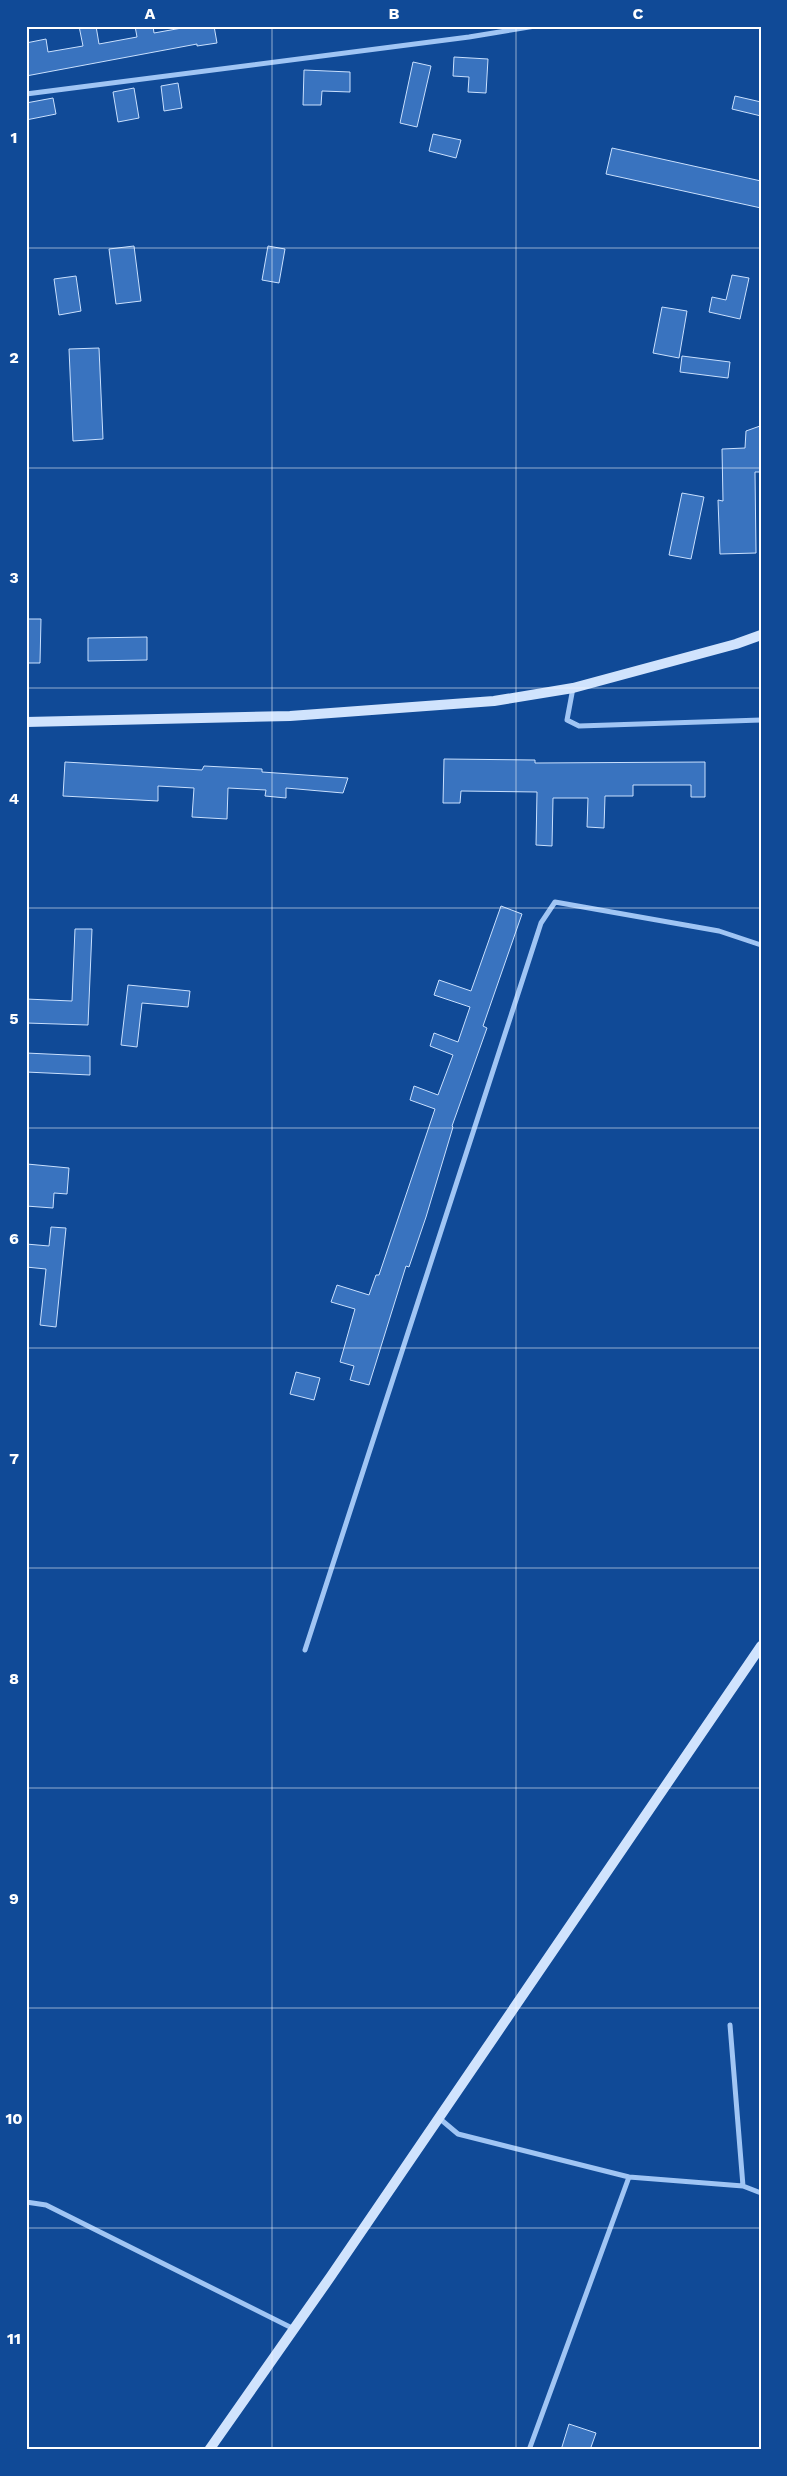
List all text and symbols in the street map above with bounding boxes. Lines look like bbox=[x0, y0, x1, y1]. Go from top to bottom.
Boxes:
text: A bbox=[145, 4, 156, 23]
text: B bbox=[389, 4, 400, 23]
text: C bbox=[633, 4, 644, 23]
text: 1 bbox=[11, 128, 17, 147]
text: 2 bbox=[9, 348, 19, 367]
text: 3 bbox=[9, 568, 19, 587]
text: 4 bbox=[9, 789, 19, 808]
text: 5 bbox=[9, 1009, 19, 1028]
text: 6 bbox=[9, 1229, 19, 1248]
text: 7 bbox=[9, 1449, 19, 1468]
text: 8 bbox=[9, 1669, 19, 1688]
text: 9 bbox=[9, 1889, 19, 1908]
text: 10 bbox=[5, 2109, 23, 2128]
text: 11 bbox=[7, 2329, 21, 2348]

